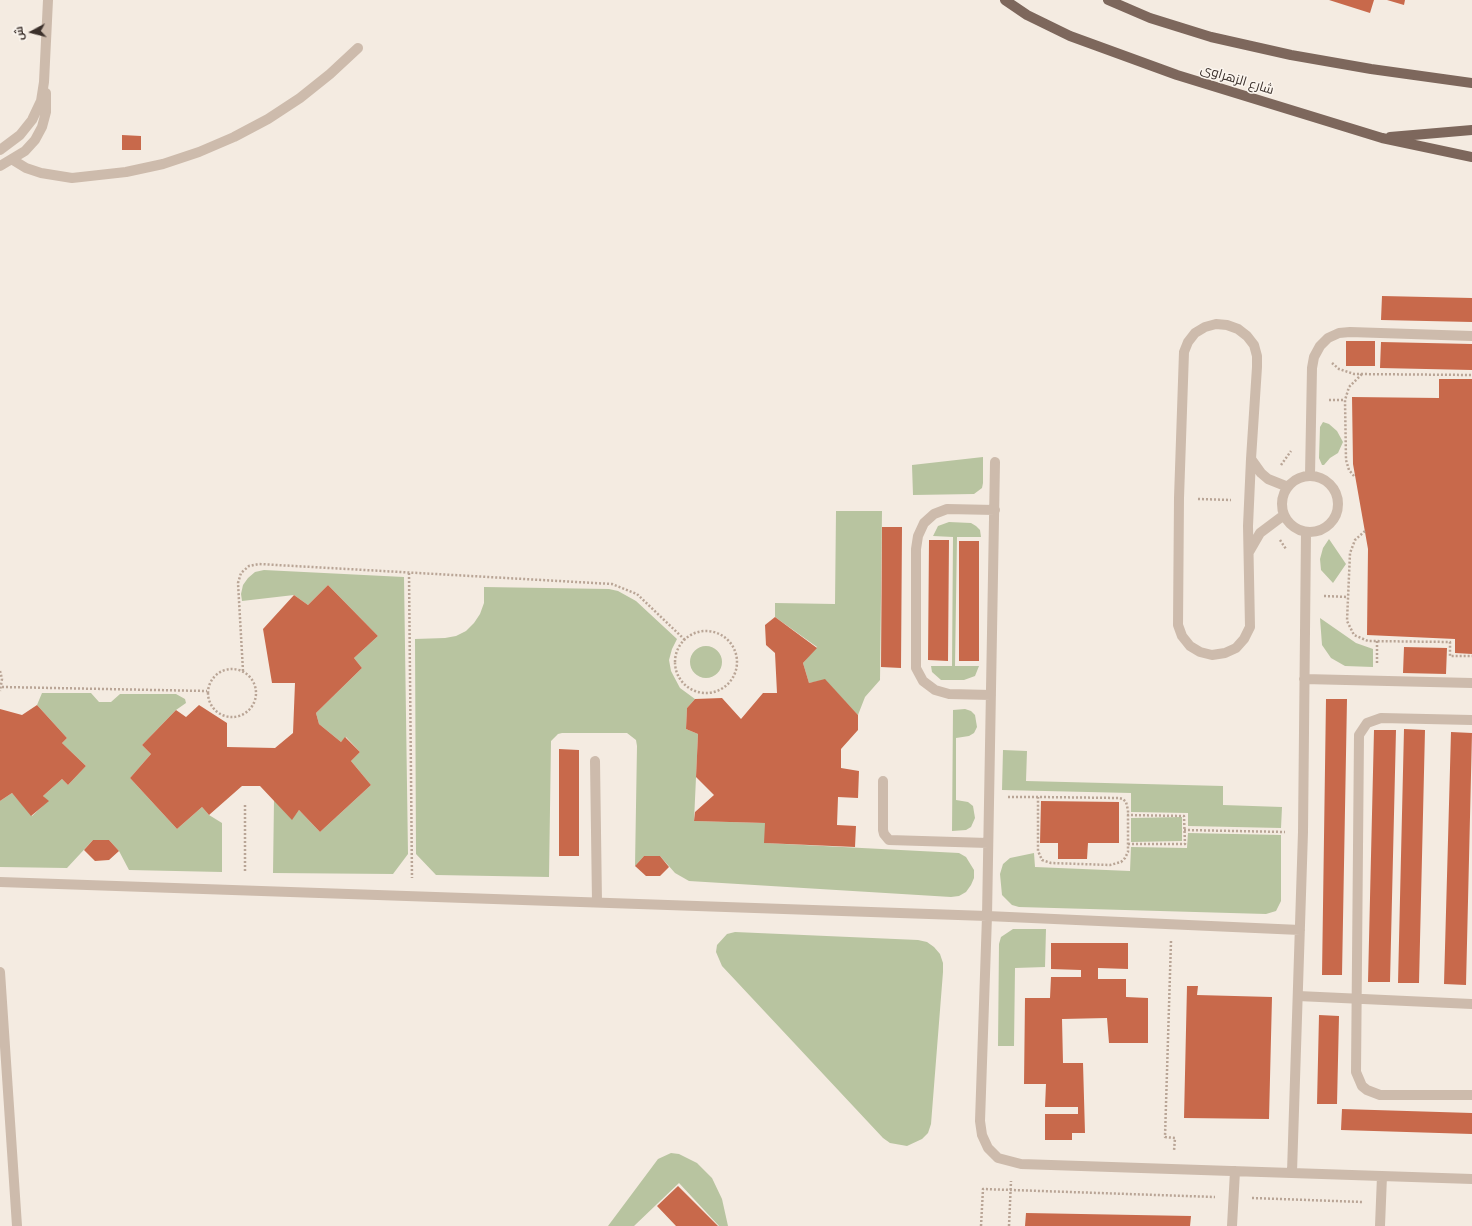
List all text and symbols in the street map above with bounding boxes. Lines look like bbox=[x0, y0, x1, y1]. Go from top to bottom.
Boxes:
north arrow bbox=[12, 12, 52, 52]
text: ش bbox=[12, 26, 27, 41]
street label: شارع الزهراوى bbox=[1198, 61, 1276, 99]

